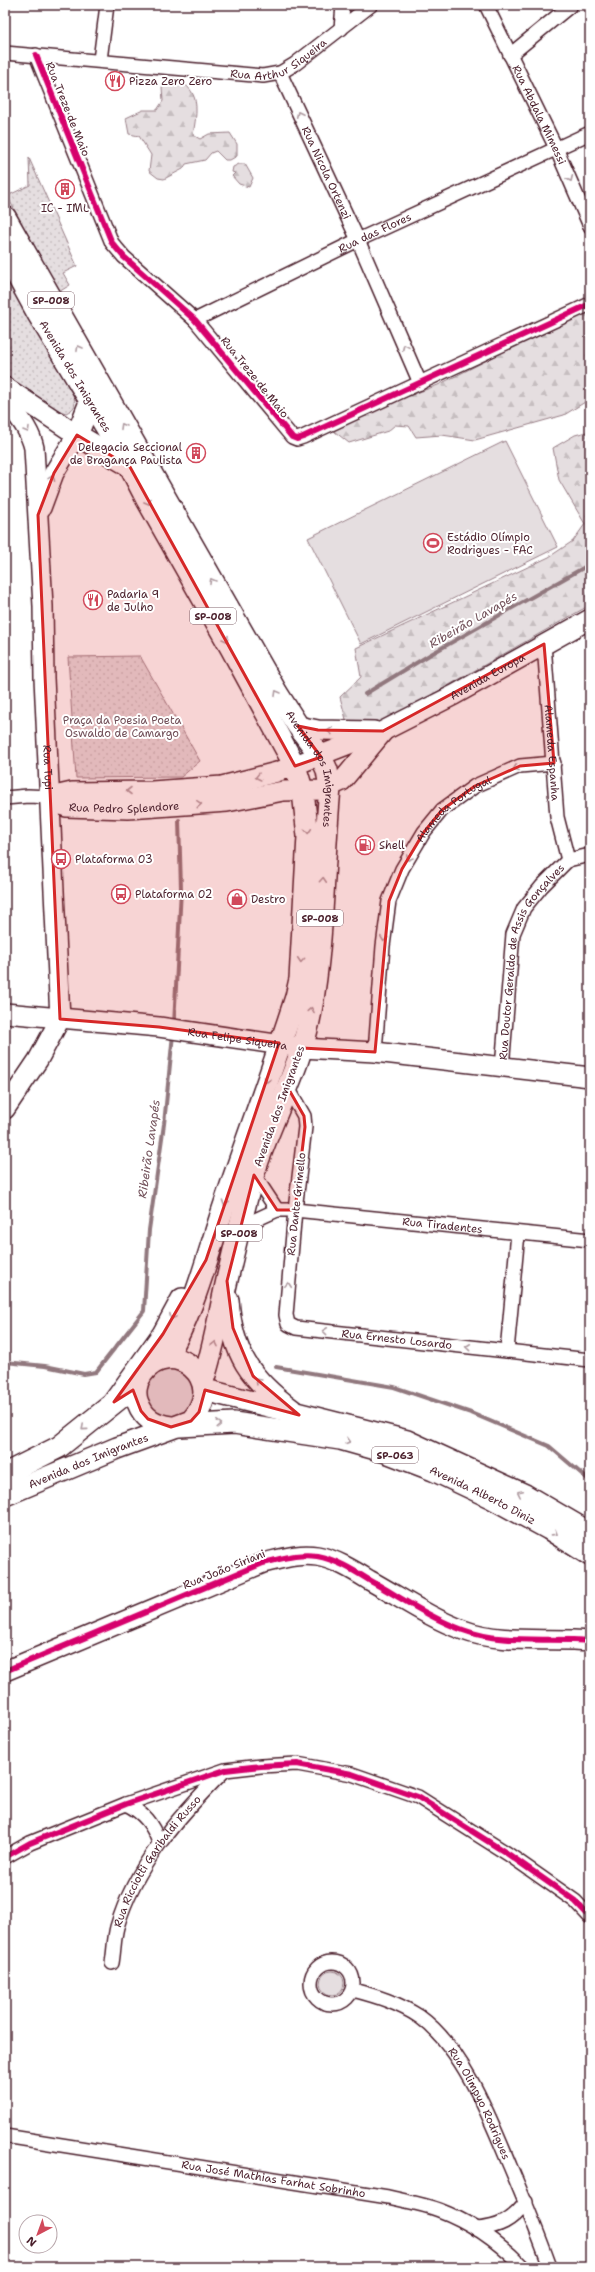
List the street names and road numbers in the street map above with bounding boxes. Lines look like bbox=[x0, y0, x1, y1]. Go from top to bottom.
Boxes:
street label: Rua Arthur Siqueira bbox=[230, 35, 330, 84]
street label: Rua Treze de Maio bbox=[42, 60, 93, 159]
street label: Rua Abdala Mimessi bbox=[508, 63, 569, 167]
street label: Rua Nicola Ortenzi bbox=[298, 124, 354, 222]
street label: Rua das Flores bbox=[336, 209, 414, 256]
road number: SP-008 bbox=[28, 292, 74, 308]
street label: Avenida dos Imigrantes bbox=[36, 318, 114, 435]
street label: Rua Treze de Maio bbox=[217, 333, 292, 421]
road number: SP-008 bbox=[190, 608, 236, 624]
street label: Avenida Europa bbox=[447, 650, 528, 704]
street label: Alameda Espanha bbox=[541, 704, 563, 802]
street label: Avenida dos Imigrantes bbox=[282, 708, 337, 828]
street label: Rua Tupi bbox=[39, 744, 56, 790]
street label: Alameda Portugal bbox=[413, 773, 494, 845]
street label: Rua Pedro Splendore bbox=[69, 798, 180, 817]
street label: Rua Doutor Geraldo de Assis Gonçalves bbox=[496, 861, 568, 1061]
road number: SP-008 bbox=[297, 910, 343, 926]
street label: Rua Felipe Siqueira bbox=[187, 1024, 288, 1054]
street label: Avenida dos Imigrantes bbox=[251, 1043, 308, 1169]
street label: Rua Dante Grimello bbox=[284, 1151, 309, 1256]
street label: Rua Tiradentes bbox=[402, 1214, 483, 1237]
road number: SP-008 bbox=[216, 1225, 262, 1241]
street label: Rua Ernesto Losardo bbox=[341, 1326, 453, 1353]
street label: Avenida dos Imigrantes bbox=[26, 1430, 150, 1492]
road number: SP-063 bbox=[372, 1447, 418, 1463]
street label: Avenida Alberto Diniz bbox=[427, 1462, 538, 1528]
street label: Rua João Siriani bbox=[181, 1546, 268, 1593]
street label: Rua Ricciotti Garibaldi Russo bbox=[110, 1792, 205, 1929]
street label: Rua Olimpyo Rodrigues bbox=[444, 2045, 514, 2162]
street label: Rua José Mathias Farhat Sobrinho bbox=[180, 2157, 367, 2201]

